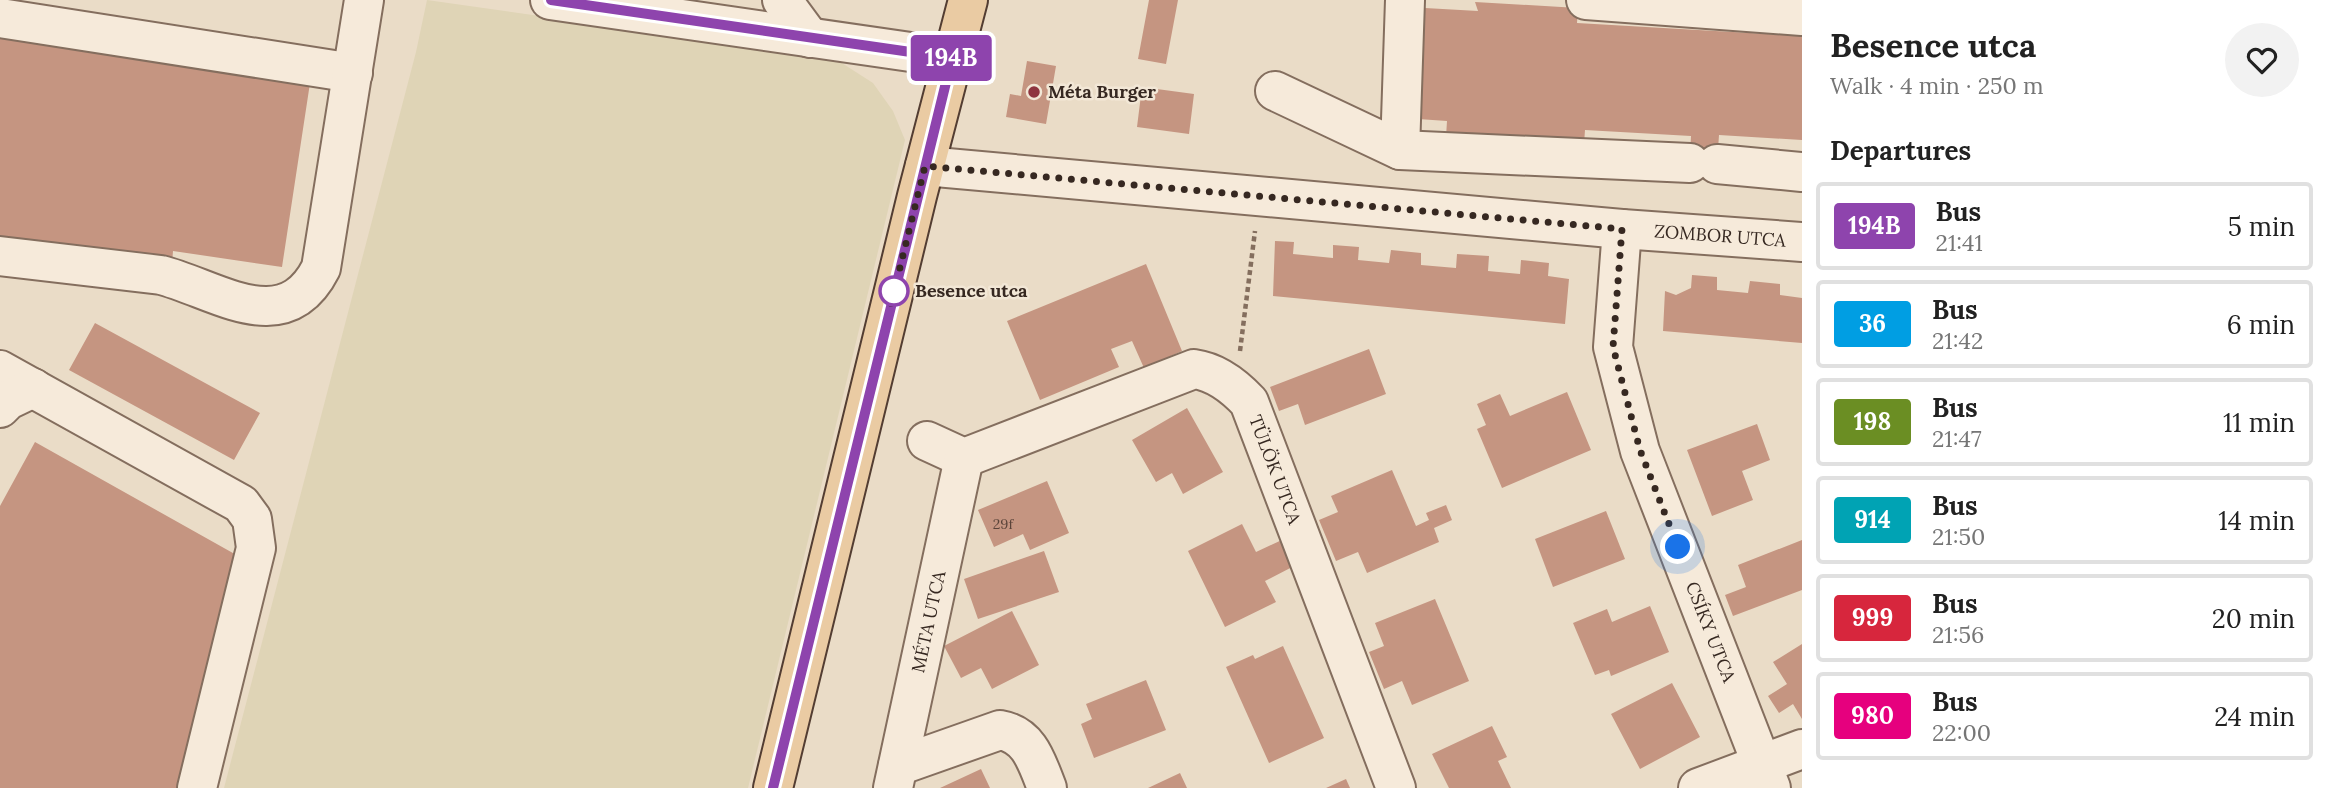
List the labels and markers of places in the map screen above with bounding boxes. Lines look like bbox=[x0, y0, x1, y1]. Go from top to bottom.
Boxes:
place label: Méta Burger bbox=[1048, 80, 1156, 103]
marker: Méta Burger bbox=[1026, 84, 1042, 100]
marker: Besence utca bbox=[879, 276, 909, 306]
place label: Besence utca bbox=[915, 279, 1028, 302]

